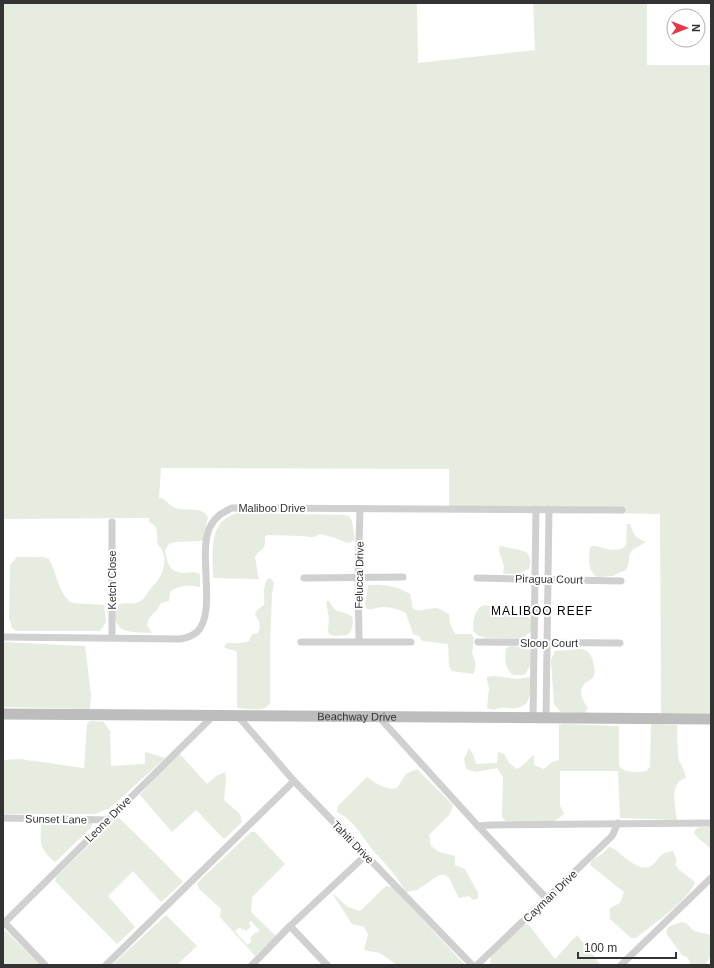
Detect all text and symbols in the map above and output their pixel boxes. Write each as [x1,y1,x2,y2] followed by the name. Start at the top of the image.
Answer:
[666,8,706,48] north arrow
[690,24,702,32] text: N
[238,502,306,514] street label: Maliboo Drive
[352,541,366,609] street label: Felucca Drive
[106,550,118,610] street label: Ketch Close
[515,572,583,586] street label: Piragua Court
[491,604,593,618] district label: MALIBOO REEF
[520,637,578,649] street label: Sloop Court
[317,710,397,723] street label: Beachway Drive
[83,794,133,844] street label: Leone Drive
[25,812,87,826] street label: Sunset Lane
[330,818,376,866] street label: Tahiti Drive
[521,867,579,925] street label: Cayman Drive
[578,934,676,960] scale bar
[584,941,617,955] text: 100 m

